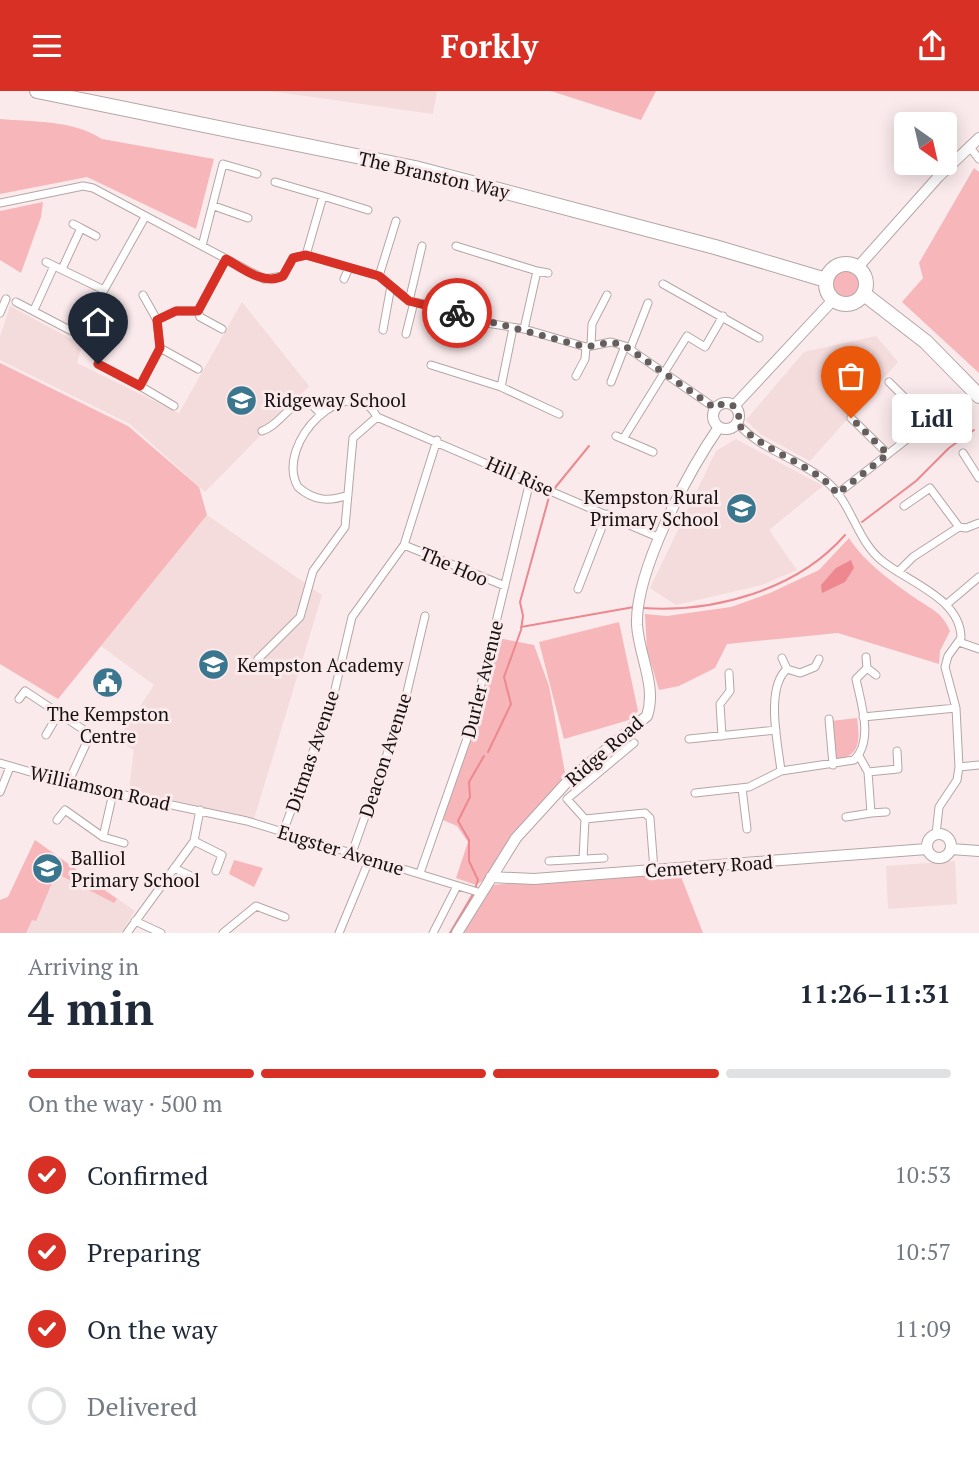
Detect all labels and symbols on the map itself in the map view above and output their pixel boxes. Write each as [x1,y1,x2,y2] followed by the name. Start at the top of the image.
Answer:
[894,112,957,175] north arrow
[356,145,513,204] street label: The Branston Way
[422,278,492,348] courier
[68,292,128,364] pin
[821,346,881,418] pin
[224,383,258,417] school or university icon: Ridgeway School
[264,387,406,412] place label: Ridgeway School
[893,393,973,443] callout: Lidl
[483,450,558,501] street label: Hill Rise
[584,484,719,531] place label: Kempston Rural Primary School
[725,491,759,525] school or university icon: Kempston Rural Primary School
[416,540,492,591] street label: The Hoo
[455,617,508,740] street label: Durler Avenue
[197,648,231,682] school or university icon: Kempston Academy
[237,652,404,677] place label: Kempston Academy
[91,666,125,700] public building icon: The Kempston Centre
[279,687,344,815] street label: Ditmas Avenue
[353,689,416,820] street label: Deacon Avenue
[47,701,169,748] place label: The Kempston Centre
[560,710,648,791] street label: Ridge Road
[27,759,173,816] street label: Williamson Road
[275,818,407,881] street label: Eugster Avenue
[71,845,200,892] place label: Balliol Primary School
[644,849,774,882] street label: Cemetery Road
[31,852,65,886] school or university icon: Balliol Primary School

